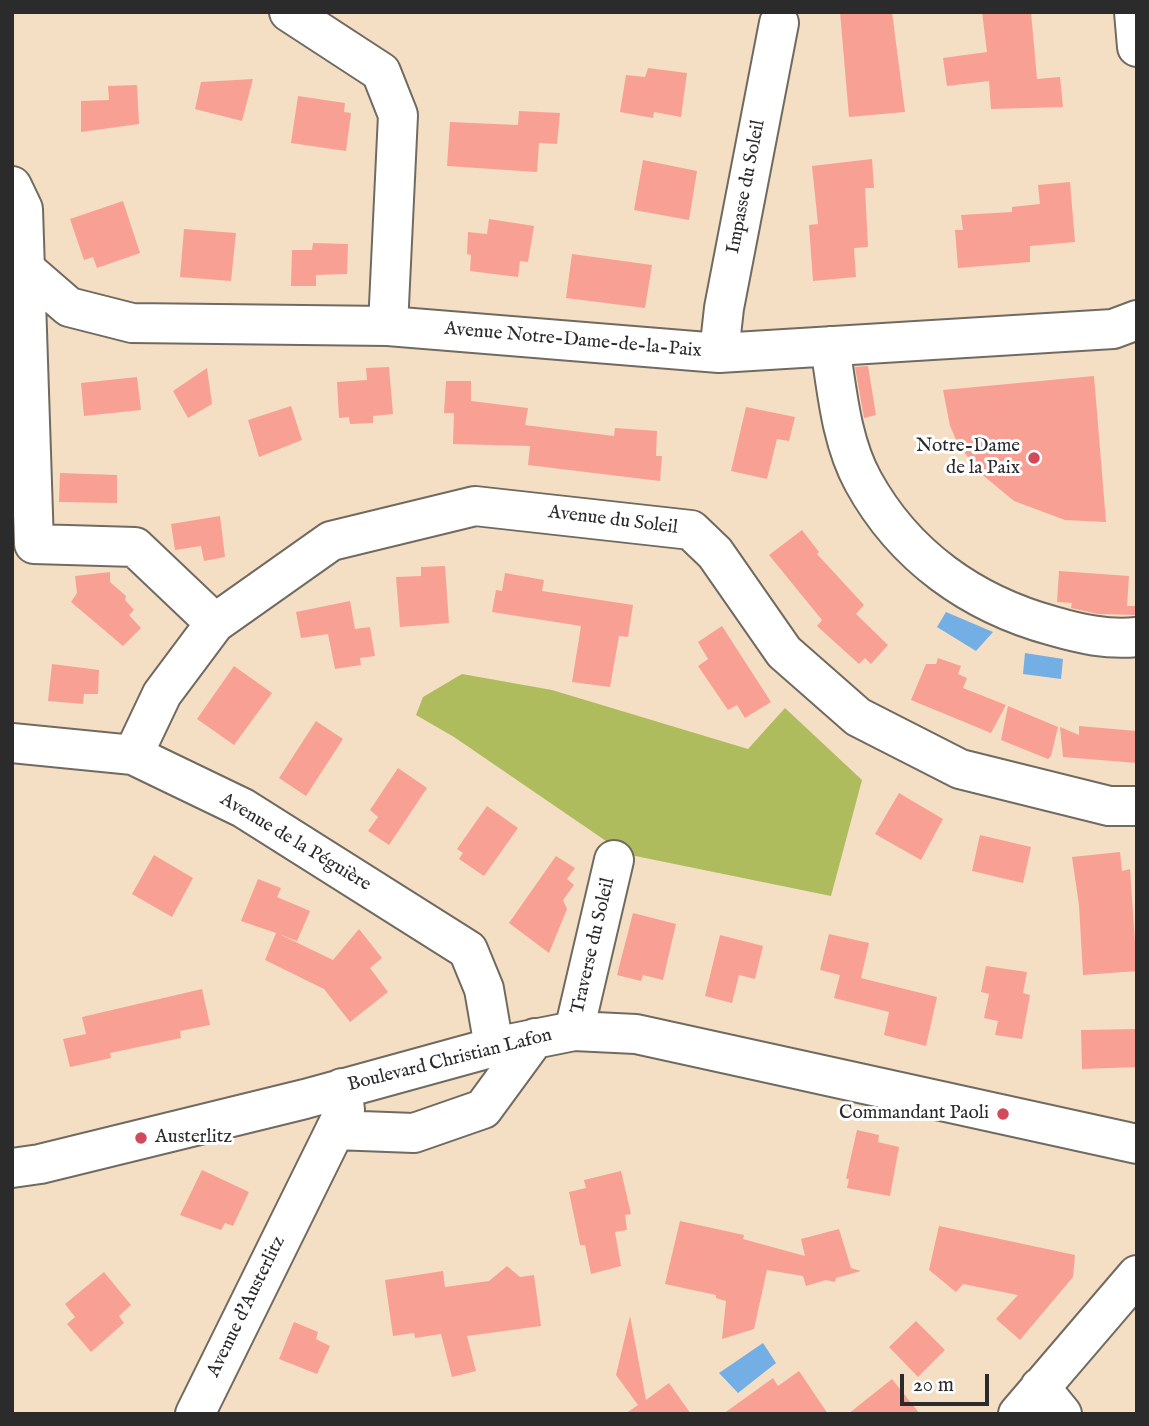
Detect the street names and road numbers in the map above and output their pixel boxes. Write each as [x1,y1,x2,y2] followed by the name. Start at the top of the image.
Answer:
[723,118,771,256] street label: Impasse du Soleil
[443,318,703,364] street label: Avenue Notre-Dame-de-la-Paix
[547,502,679,540] street label: Avenue du Soleil
[215,789,375,897] street label: Avenue de la Péguière
[567,876,621,1016] street label: Traverse du Soleil
[346,1025,554,1097] street label: Boulevard Christian Lafon
[203,1233,291,1381] street label: Avenue d'Austerlitz

